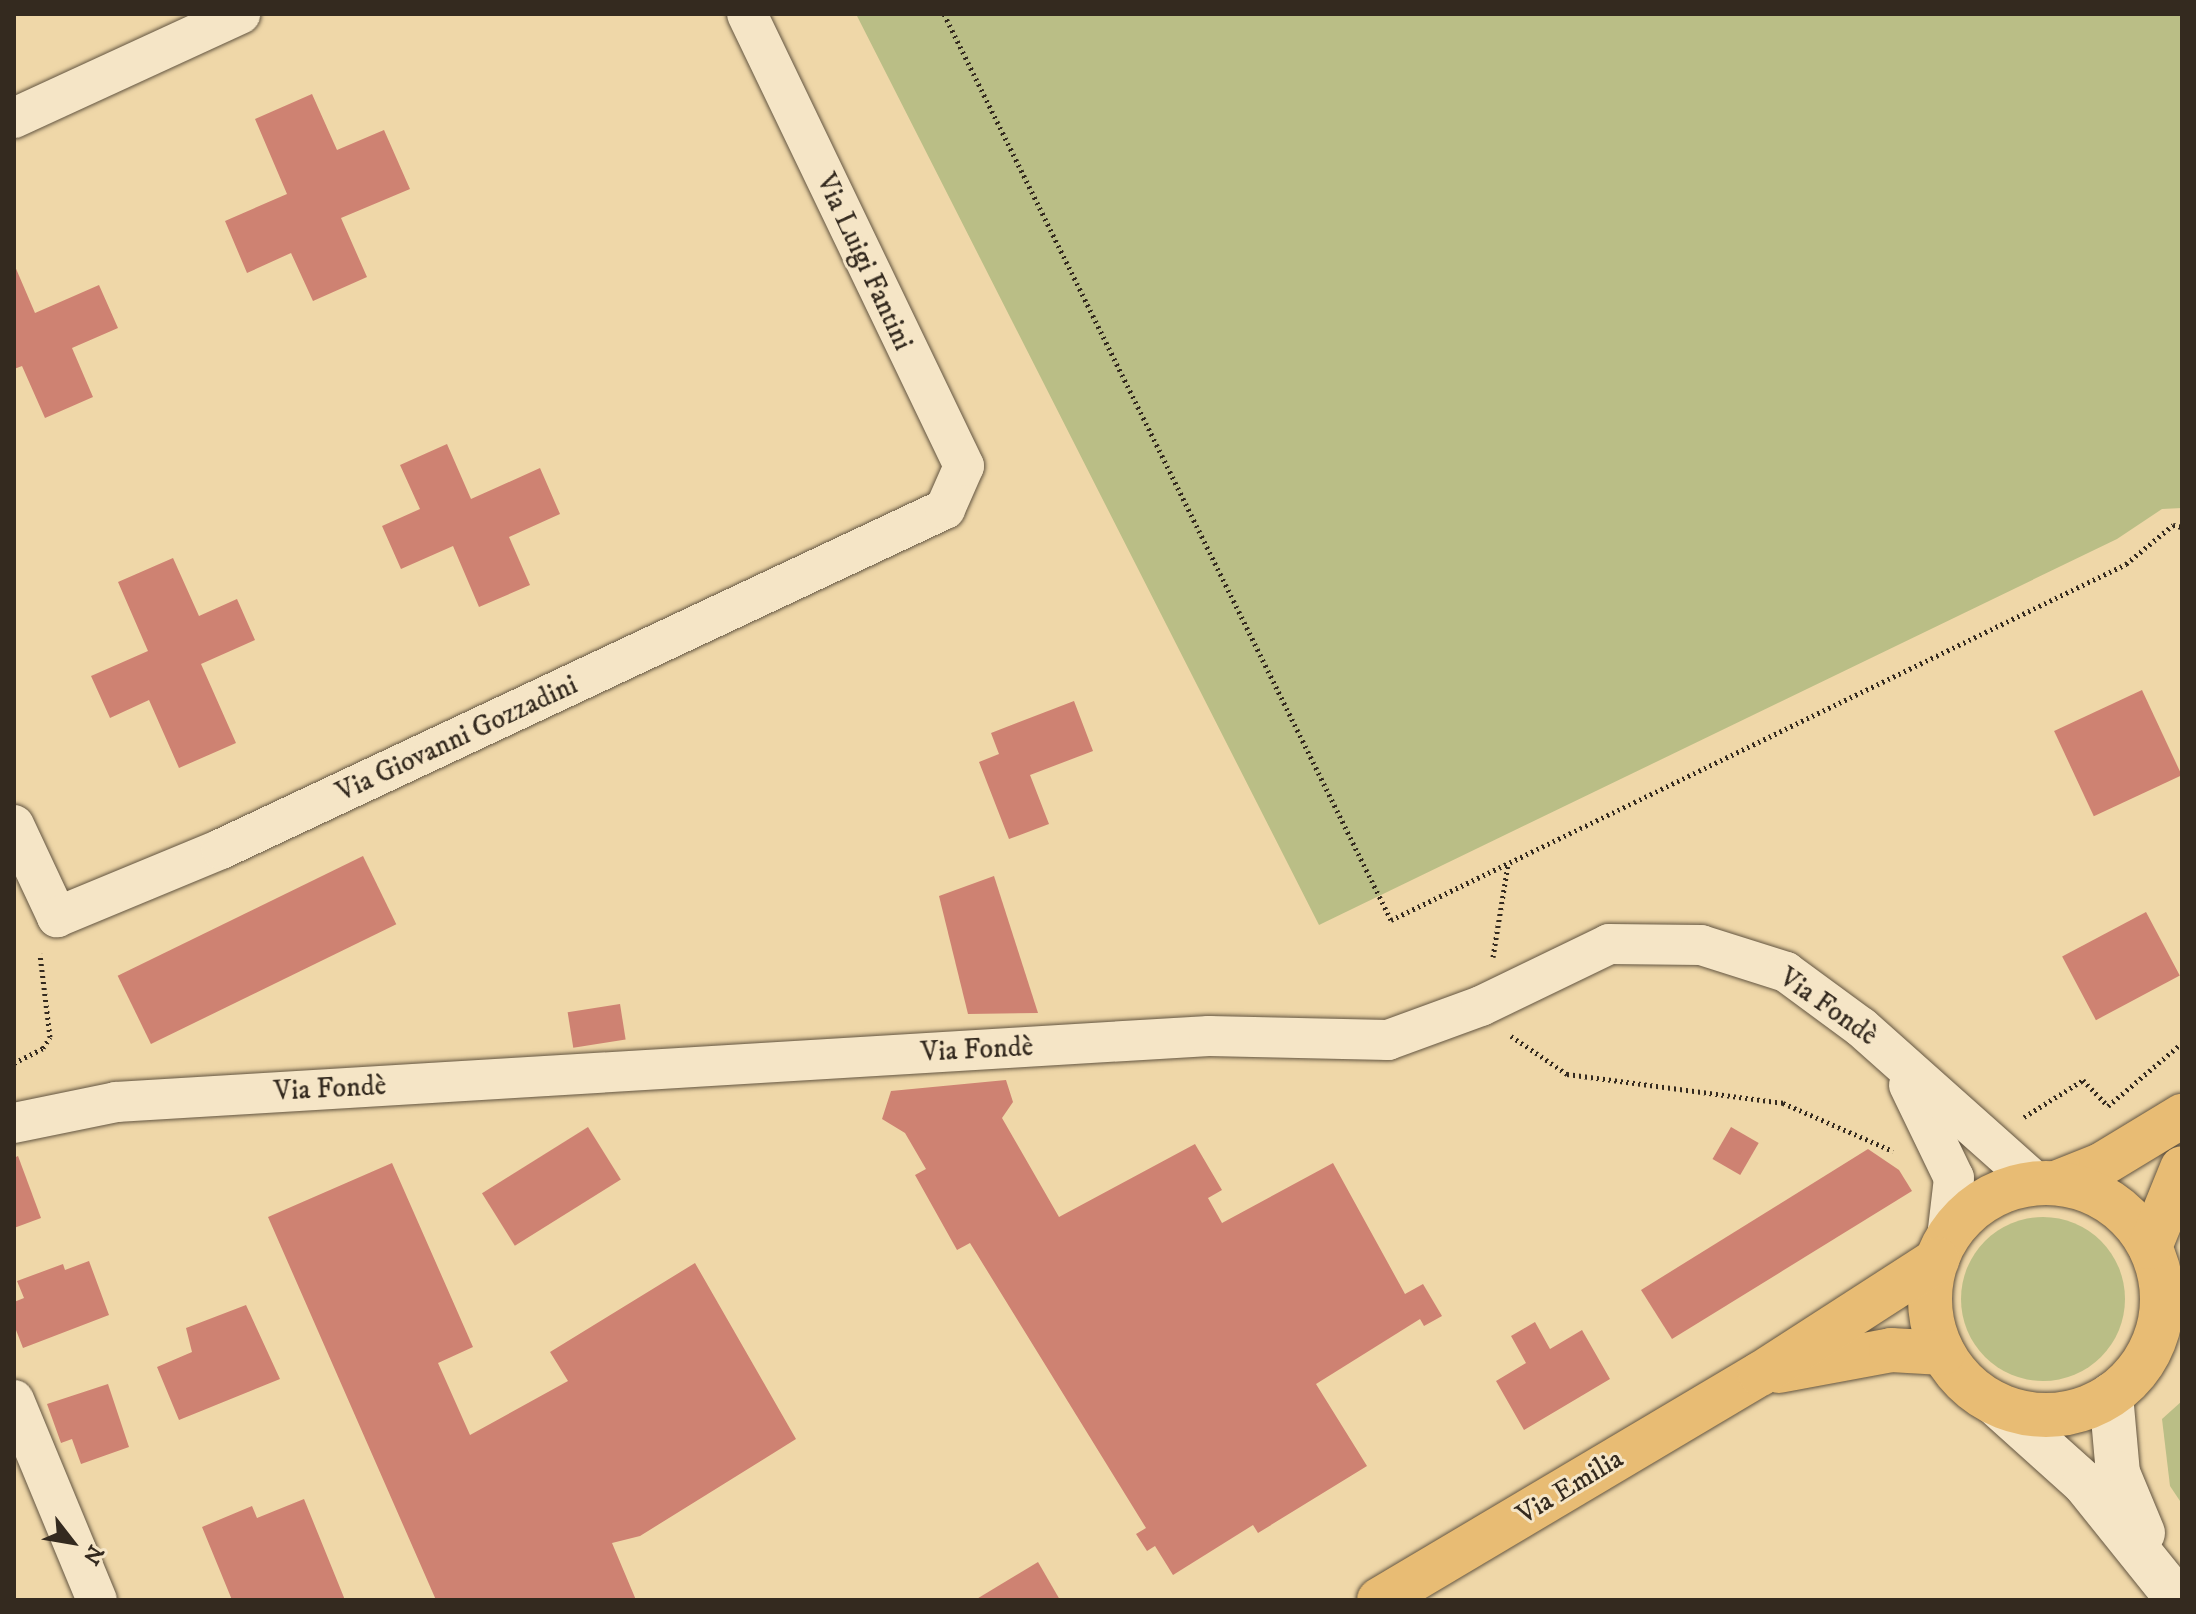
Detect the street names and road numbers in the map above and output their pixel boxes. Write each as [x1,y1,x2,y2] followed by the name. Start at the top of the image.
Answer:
[808,168,920,356] street label: Via Luigi Fantini
[331,668,583,810] street label: Via Giovanni Gozzadini
[1772,961,1884,1053] street label: Via Fondè
[920,1030,1034,1070] street label: Via Fondè
[273,1069,387,1109] street label: Via Fondè
[1511,1442,1629,1532] street label: Via Emilia

